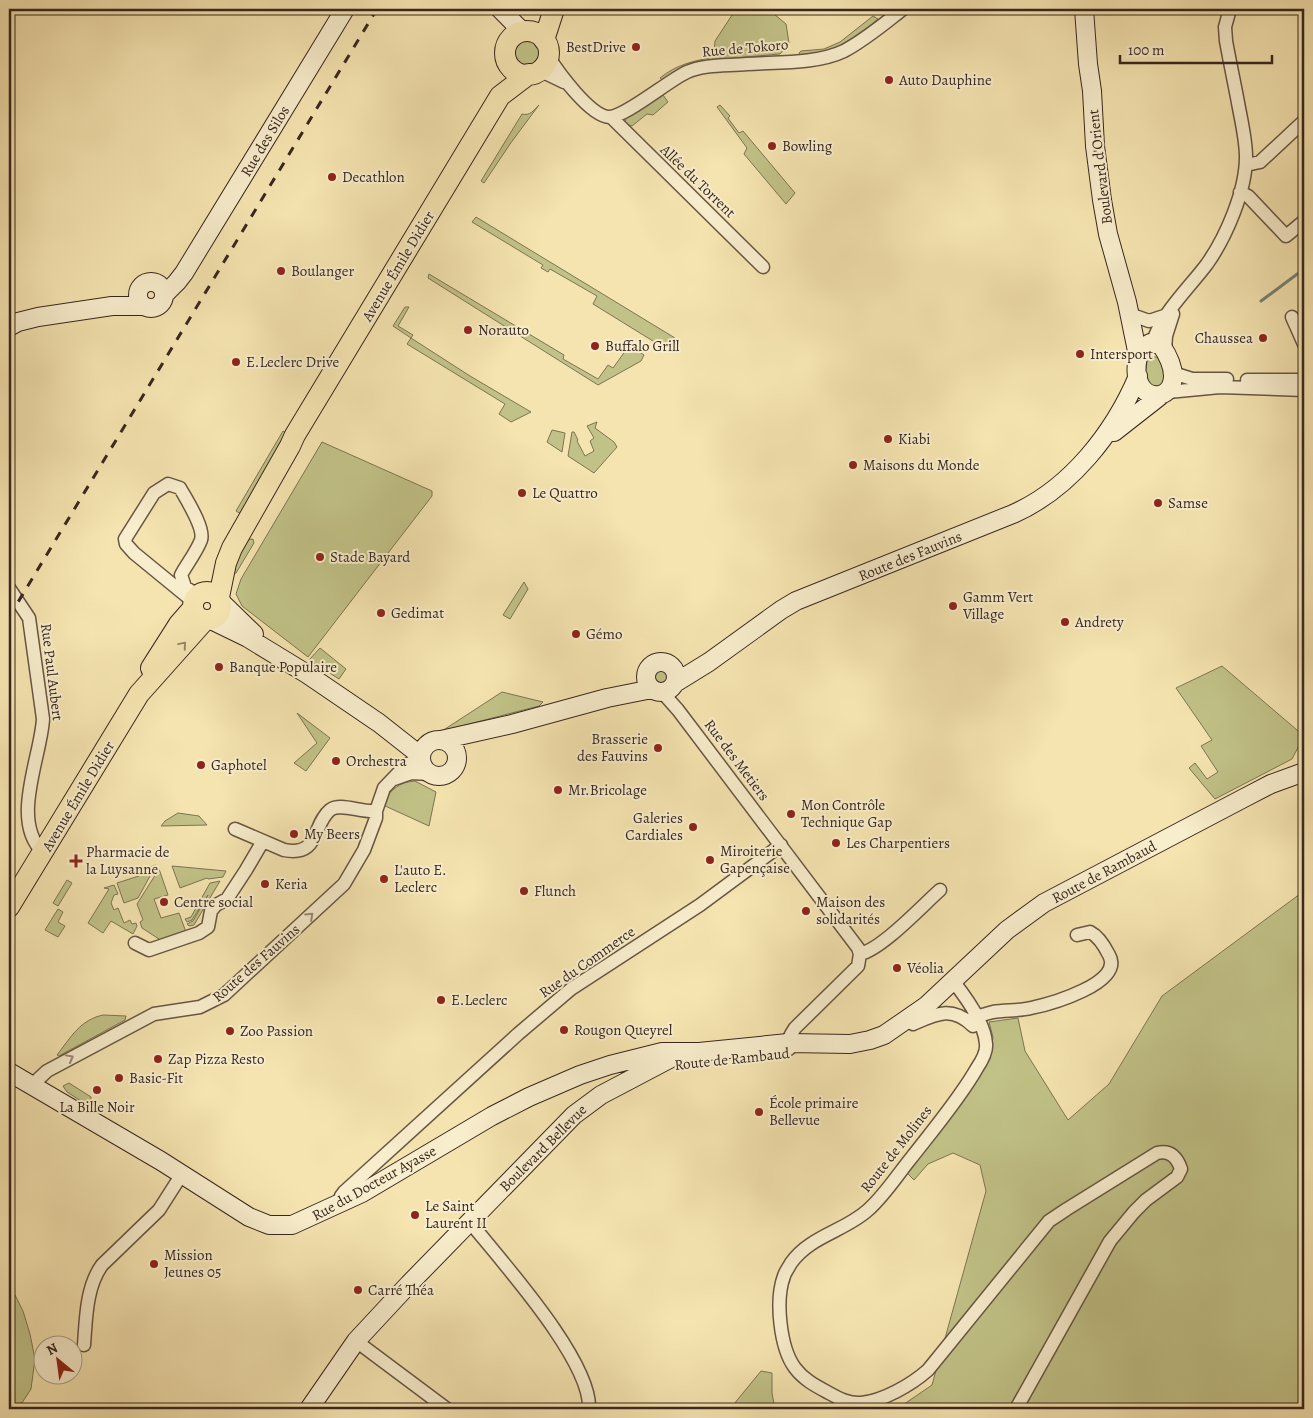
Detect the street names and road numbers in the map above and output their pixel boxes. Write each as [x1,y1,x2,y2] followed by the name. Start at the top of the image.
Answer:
[701,34,789,62] street label: Rue de Tokoro
[236,102,294,180] street label: Rue des Silos
[1083,108,1117,226] street label: Boulevard d'Orient
[655,139,740,222] street label: Allée du Torrent
[357,207,439,326] street label: Avenue Émile Didier
[855,526,965,586] street label: Route des Fauvins
[36,622,68,722] street label: Rue Paul Aubert
[700,715,774,805] street label: Rue des Metiers
[37,737,119,856] street label: Avenue Émile Didier
[1048,836,1161,908] street label: Route de Rambaud
[208,919,304,1007] street label: Route des Fauvins
[535,921,639,1002] street label: Rue du Commerce
[673,1043,792,1075] street label: Route de Rambaud
[495,1100,591,1196] street label: Boulevard Bellevue
[856,1101,936,1197] street label: Route de Molines
[308,1140,440,1225] street label: Rue du Docteur Ayasse

